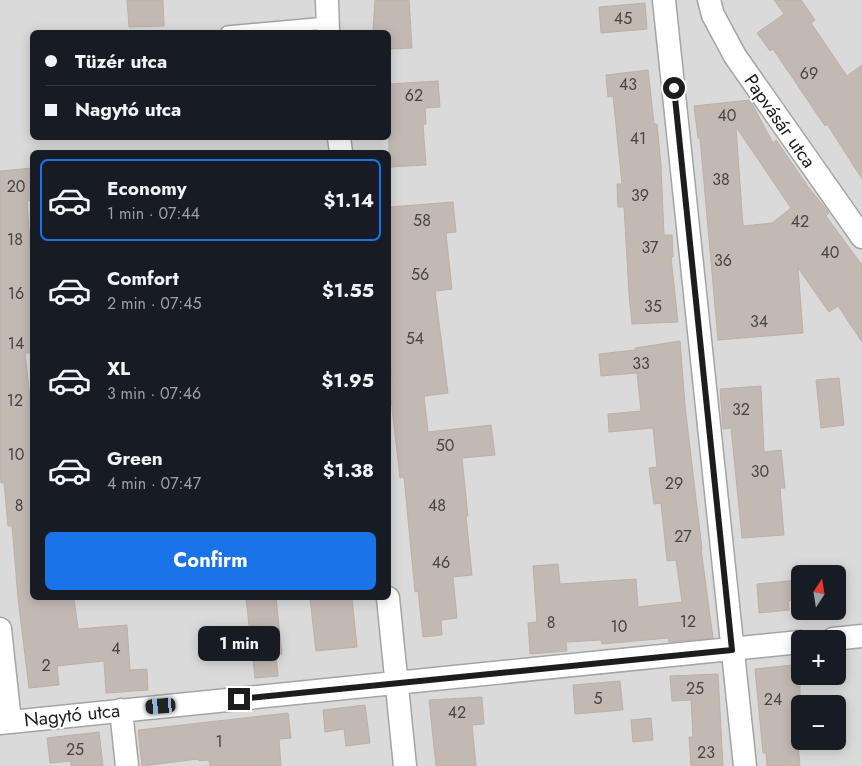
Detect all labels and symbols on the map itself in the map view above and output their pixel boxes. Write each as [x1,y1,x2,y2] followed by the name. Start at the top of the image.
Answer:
[614,7,632,30] house number: 45
[800,62,818,85] house number: 69
[738,69,822,173] street label: Papvásár utca
[619,73,637,96] house number: 43
[663,77,685,99] route start
[405,84,423,107] house number: 62
[718,104,736,127] house number: 40
[630,127,646,150] house number: 41
[712,168,730,191] house number: 38
[7,175,25,198] house number: 20
[631,184,649,207] house number: 39
[413,209,431,232] house number: 58
[791,210,809,233] house number: 42
[7,228,23,251] house number: 18
[642,236,659,259] house number: 37
[821,241,839,264] house number: 40
[714,249,732,272] house number: 36
[411,263,429,286] house number: 56
[8,282,24,305] house number: 16
[644,295,662,318] house number: 35
[750,310,768,333] house number: 34
[406,327,424,350] house number: 54
[8,332,24,355] house number: 14
[632,352,650,375] house number: 33
[7,389,23,412] house number: 12
[732,398,750,421] house number: 32
[436,434,454,457] house number: 50
[8,443,24,466] house number: 10
[751,460,769,483] house number: 30
[665,472,683,495] house number: 29
[15,494,23,517] house number: 8
[428,494,446,517] house number: 48
[674,525,692,548] house number: 27
[432,551,450,574] house number: 46
[791,565,846,620] north arrow
[680,610,696,633] house number: 12
[547,611,555,634] house number: 8
[611,615,627,638] house number: 10
[198,626,280,662] callout: 1 min
[111,637,121,660] house number: 4
[41,654,51,677] house number: 2
[686,677,704,700] house number: 25
[593,687,603,710] house number: 5
[228,688,250,710] route end
[764,688,782,711] house number: 24
[23,697,121,733] street label: Nagytó utca
[145,697,176,715] car
[448,701,466,724] house number: 42
[215,730,223,753] house number: 1
[66,738,84,761] house number: 25
[697,741,715,764] house number: 23

